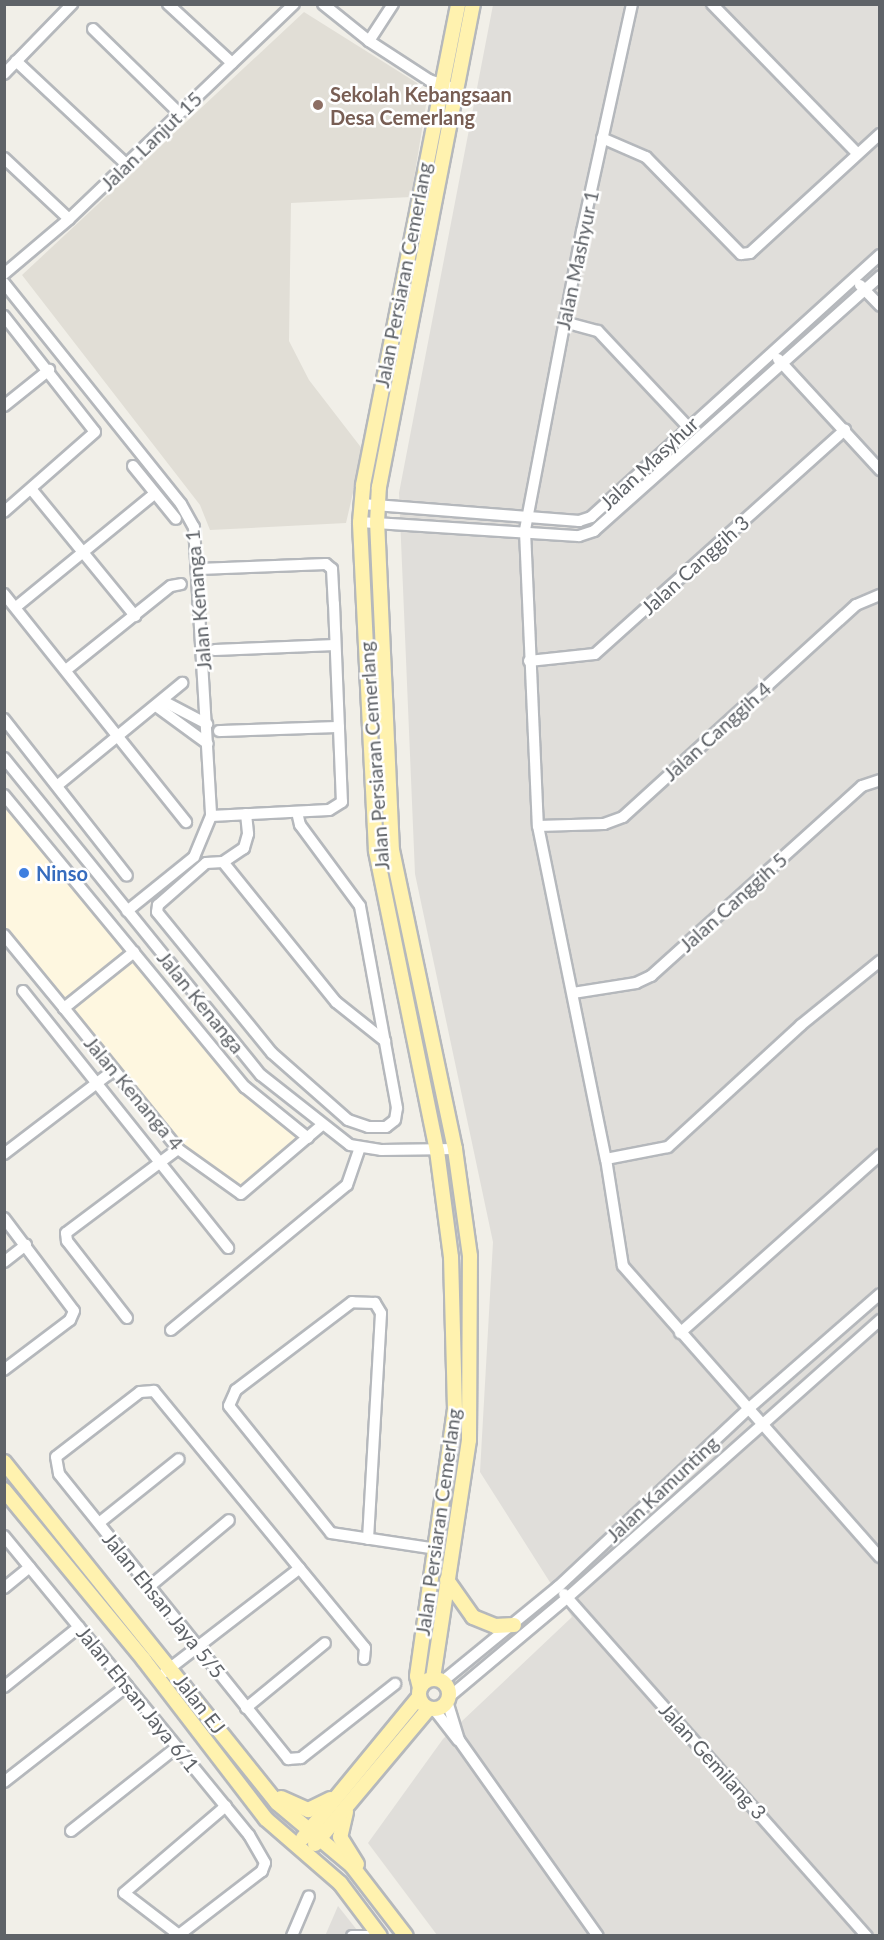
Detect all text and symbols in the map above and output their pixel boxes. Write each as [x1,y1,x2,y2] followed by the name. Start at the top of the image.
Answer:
[330,82,512,129] place label: Sekolah Kebangsaan Desa Cemerlang
[95,87,207,195] street label: Jalan Lanjut 15
[311,98,325,112] marker: Sekolah Kebangsaan Desa Cemerlang
[369,160,437,390] street label: Jalan Persiaran Cemerlang
[550,188,604,332] street label: Jalan Mashyur 1
[595,411,703,515] street label: Jalan Masyhur
[636,510,754,620] street label: Jalan Canggih 3
[180,529,216,671] street label: Jalan Kenanga 1
[354,641,394,871] street label: Jalan Persiaran Cemerlang
[658,676,776,786] street label: Jalan Canggih 4
[674,847,792,957] street label: Jalan Canggih 5
[36,861,88,885] place label: Ninso
[17,866,31,880] marker: Ninso
[152,946,250,1058] street label: Jalan Kenanga
[79,1031,189,1155] street label: Jalan Kenanga 4
[410,1407,466,1637] street label: Jalan Persiaran Cemerlang
[601,1431,723,1547] street label: Jalan Kamunting
[98,1527,230,1683] street label: Jalan Ehsan Jaya 5/5
[72,1621,204,1777] street label: Jalan Ehsan Jaya 6/1
[169,1669,231,1739] street label: Jalan EJ
[655,1698,771,1824] street label: Jalan Gemilang 3

